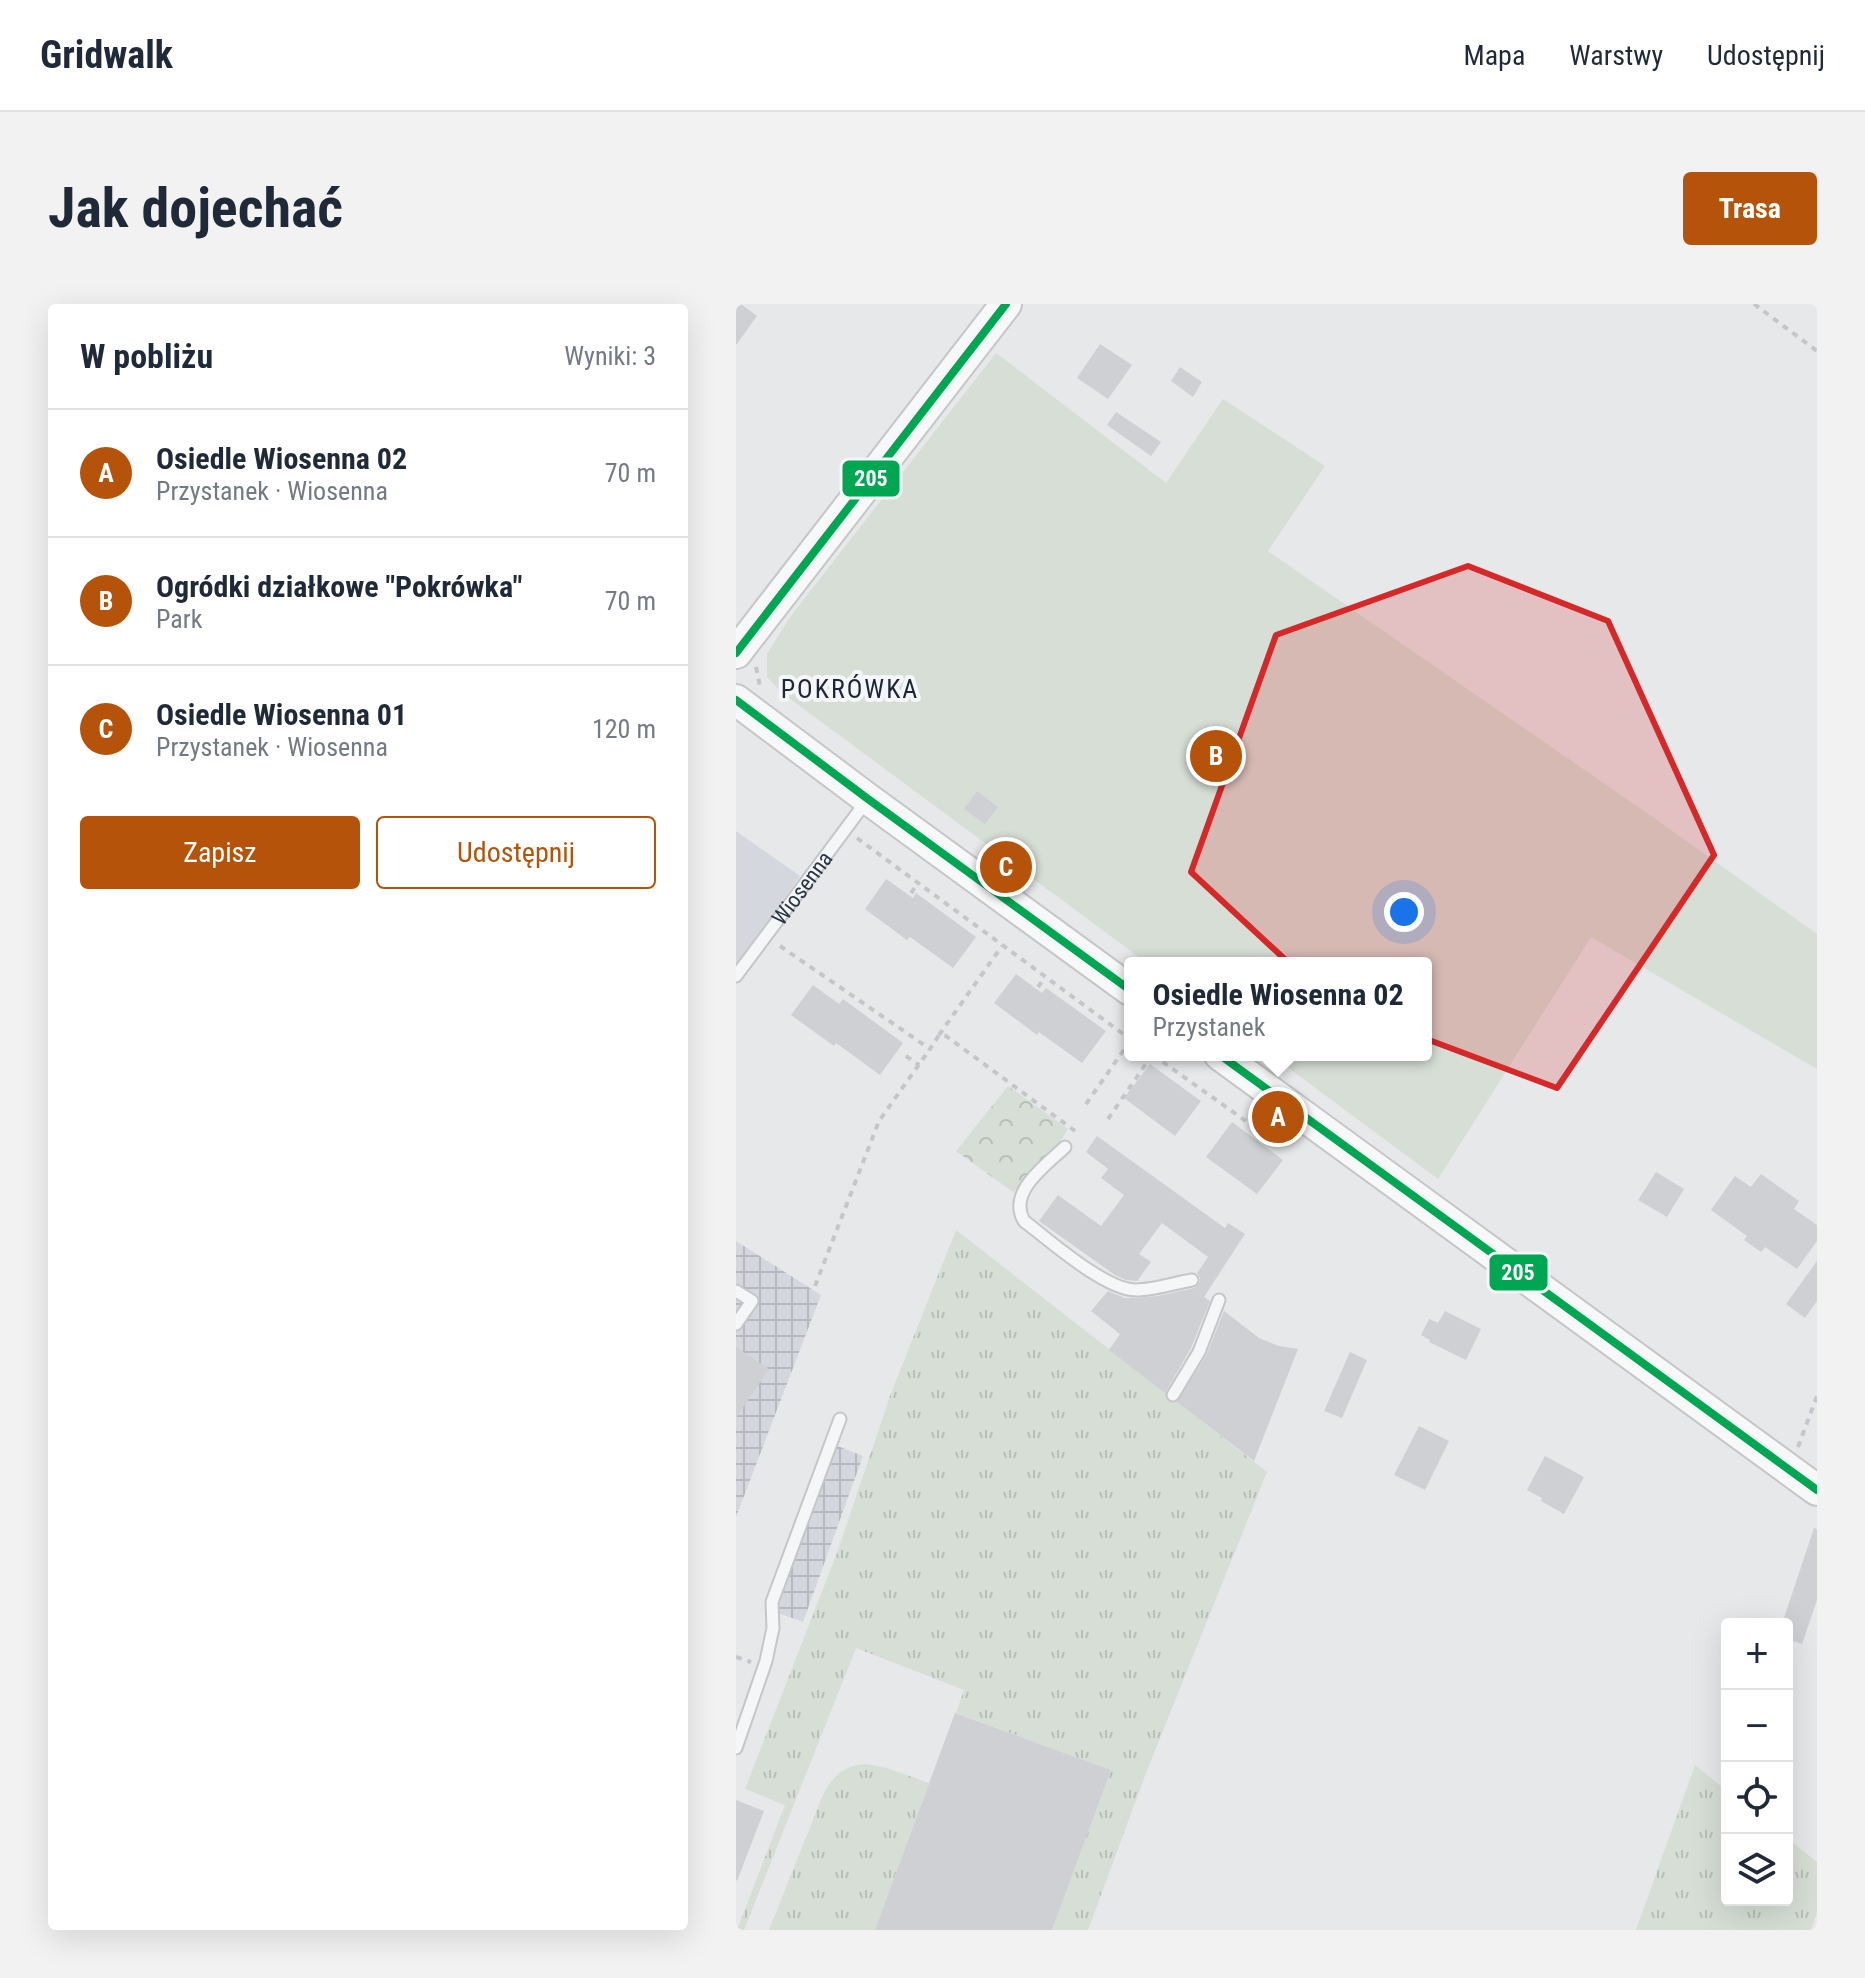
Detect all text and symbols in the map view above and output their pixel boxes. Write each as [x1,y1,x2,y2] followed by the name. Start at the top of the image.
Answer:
[40,33,173,77] text: Gridwalk
[1464,39,1525,72] text: Mapa
[1569,39,1663,72] text: Warstwy
[1707,39,1825,72] text: Udostępnij
[1683,172,1817,245] button: Trasa
[48,175,343,241] text: Jak dojechać
[80,336,213,376] text: W pobliżu
[564,341,656,371] text: Wyniki: 3
[156,441,407,476] text: Osiedle Wiosenna 02
[98,458,114,488] text: A
[605,458,656,488] text: 70 m
[841,459,901,498] line badge: 205
[854,466,888,491] text: 205
[156,476,388,506] text: Przystanek · Wiosenna
[156,569,522,604] text: Ogródki działkowe "Pokrówka"
[99,586,113,616] text: B
[605,586,656,616] text: 70 m
[156,604,202,634] text: Park
[781,674,919,704] district label: POKRÓWKA
[156,697,407,732] text: Osiedle Wiosenna 01
[99,714,113,744] text: C
[592,714,656,744] text: 120 m
[1190,726,1242,786] pin: B
[156,732,388,762] text: Przystanek · Wiosenna
[80,816,360,889] button: Zapisz
[376,816,656,889] button: Udostępnij
[980,837,1032,897] pin: C
[767,847,838,930] street label: Wiosenna
[1384,892,1424,932] your location
[1124,957,1432,1061] popup
[1152,977,1404,1012] text: Osiedle Wiosenna 02
[1152,1012,1265,1042] text: Przystanek
[1252,1087,1304,1147] pin: A
[1488,1253,1549,1292] line badge: 205
[1501,1260,1535,1285] text: 205
[1721,1618,1793,1906] map controls
[1721,1618,1793,1690] button: +
[1721,1690,1793,1762] button: −
[1721,1762,1793,1834] button: locate
[1721,1834,1793,1906] button: layers

